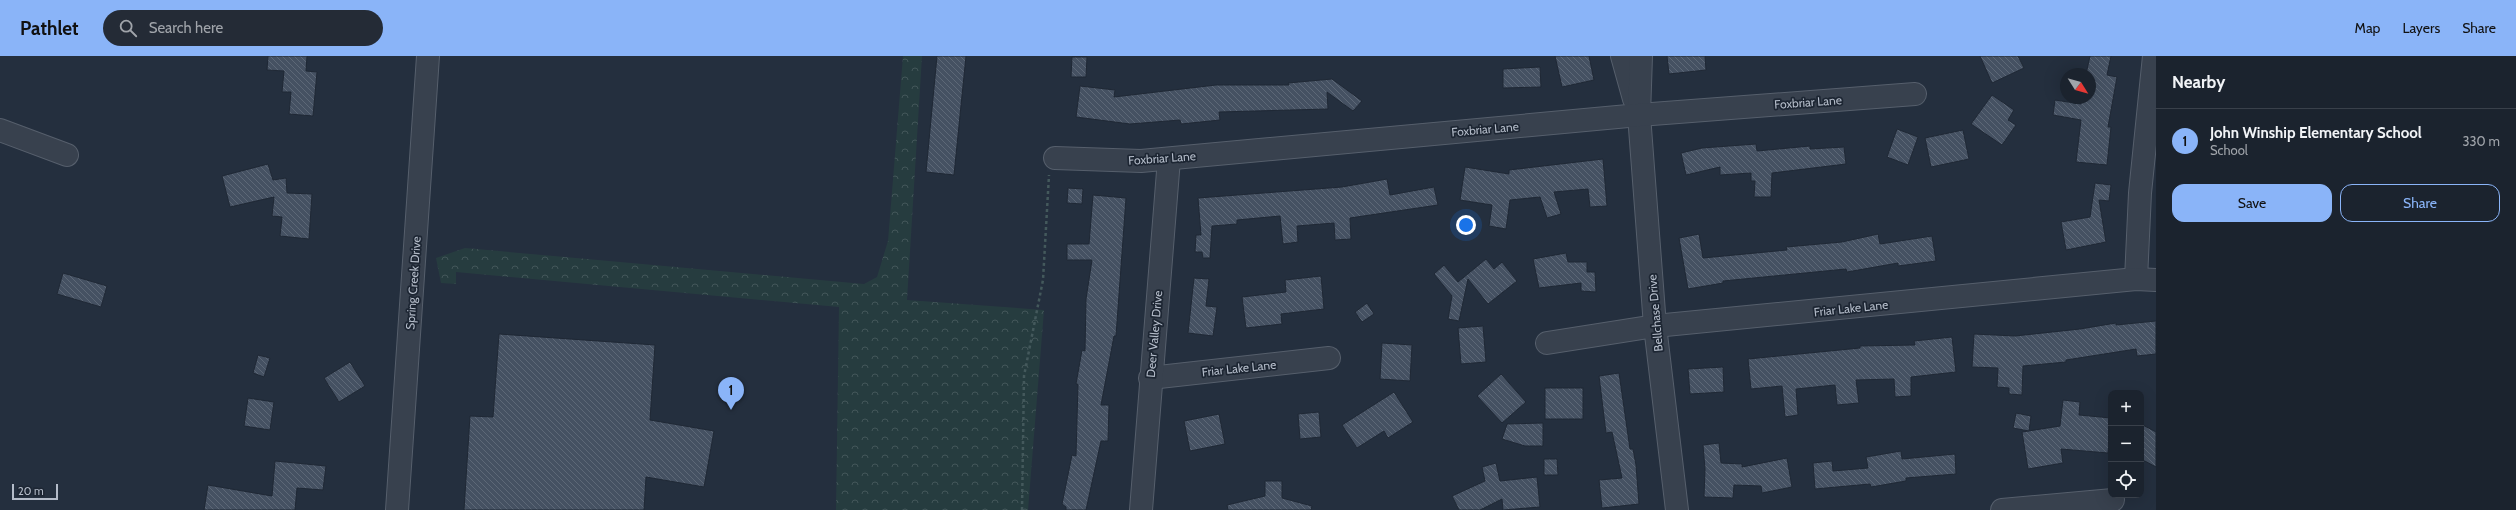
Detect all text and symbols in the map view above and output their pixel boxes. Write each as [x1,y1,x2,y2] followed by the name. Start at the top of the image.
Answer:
[103,10,383,46] search box
[20,17,79,40] text: Pathlet
[117,17,139,39] icon: search
[149,19,223,37] text: Search here
[2355,19,2380,37] text: Map
[2402,19,2440,37] text: Layers
[2462,19,2496,37] text: Share
[2060,68,2096,104] north arrow
[2172,72,2225,92] text: Nearby
[1774,92,1842,112] street label: Foxbriar Lane
[1451,119,1519,139] street label: Foxbriar Lane
[2210,124,2422,142] text: John Winship Elementary School
[2183,133,2187,149] text: 1
[2463,133,2500,149] text: 330 m
[2210,142,2248,158] text: School
[1128,148,1196,168] street label: Foxbriar Lane
[2172,184,2332,222] button: Save
[2340,184,2500,222] button: Share
[1456,215,1476,235] your location
[402,236,424,330] street label: Spring Creek Drive
[1644,274,1666,352] street label: Bellchase Drive
[1143,290,1165,378] street label: Deer Valley Drive
[1813,297,1889,319] street label: Friar Lake Lane
[1201,357,1277,379] street label: Friar Lake Lane
[718,377,744,410] pin: 1
[2108,390,2144,498] map controls
[2108,390,2144,426] button: +
[2108,426,2144,462] button: −
[2108,462,2144,498] button: locate
[12,482,58,501] scale bar
[18,484,44,498] text: 20 m

